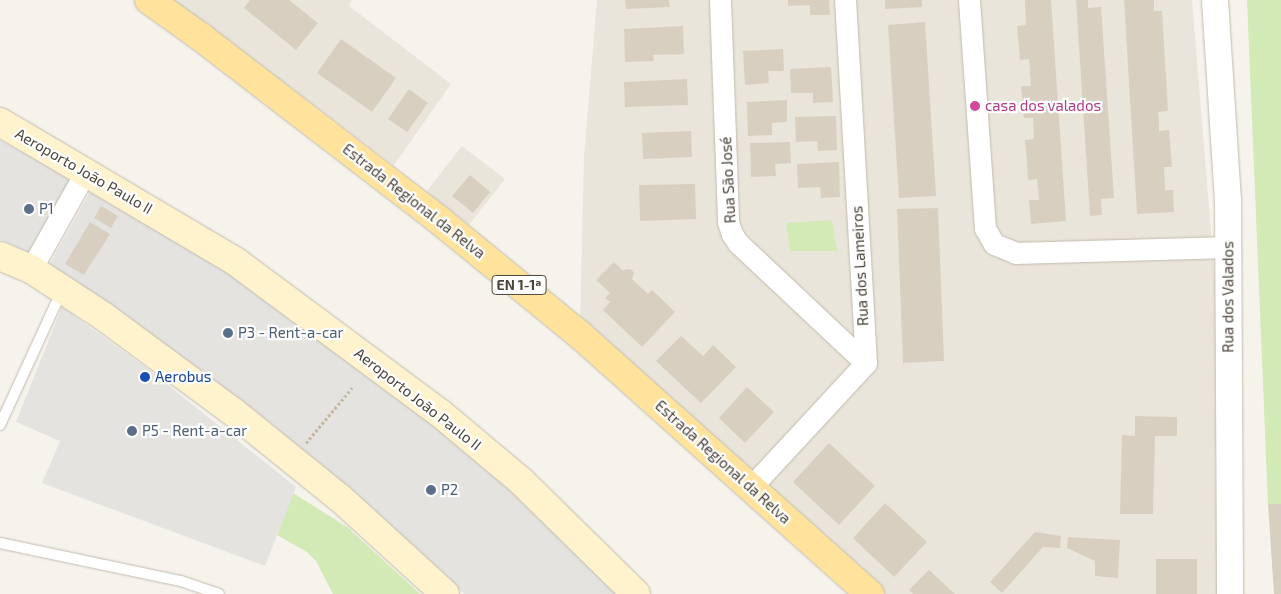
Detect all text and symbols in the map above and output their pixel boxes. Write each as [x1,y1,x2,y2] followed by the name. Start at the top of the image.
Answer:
[985,97,1101,115] place label: casa dos valados
[969,100,981,112] marker: casa dos valados
[12,124,156,218] street label: Aeroporto João Paulo II
[717,136,739,224] street label: Rua São José
[339,140,489,262] street label: Estrada Regional da Relva
[39,200,54,218] place label: P1
[23,203,35,215] marker: P1
[848,205,872,327] street label: Rua dos Lameiros
[1219,241,1237,353] street label: Rua dos Valados
[492,274,546,296] road number: EN 1-1ª
[238,324,344,342] place label: P3 - Rent-a-car
[222,327,234,339] marker: P3 - Rent-a-car
[351,344,485,454] street label: Aeroporto João Paulo II
[155,368,211,386] place label: Aerobus
[139,371,151,383] marker: Aerobus
[651,396,795,528] street label: Estrada Regional da Relva
[142,422,247,440] place label: P5 - Rent-a-car
[126,425,138,437] marker: P5 - Rent-a-car
[441,481,458,499] place label: P2
[425,484,437,496] marker: P2

